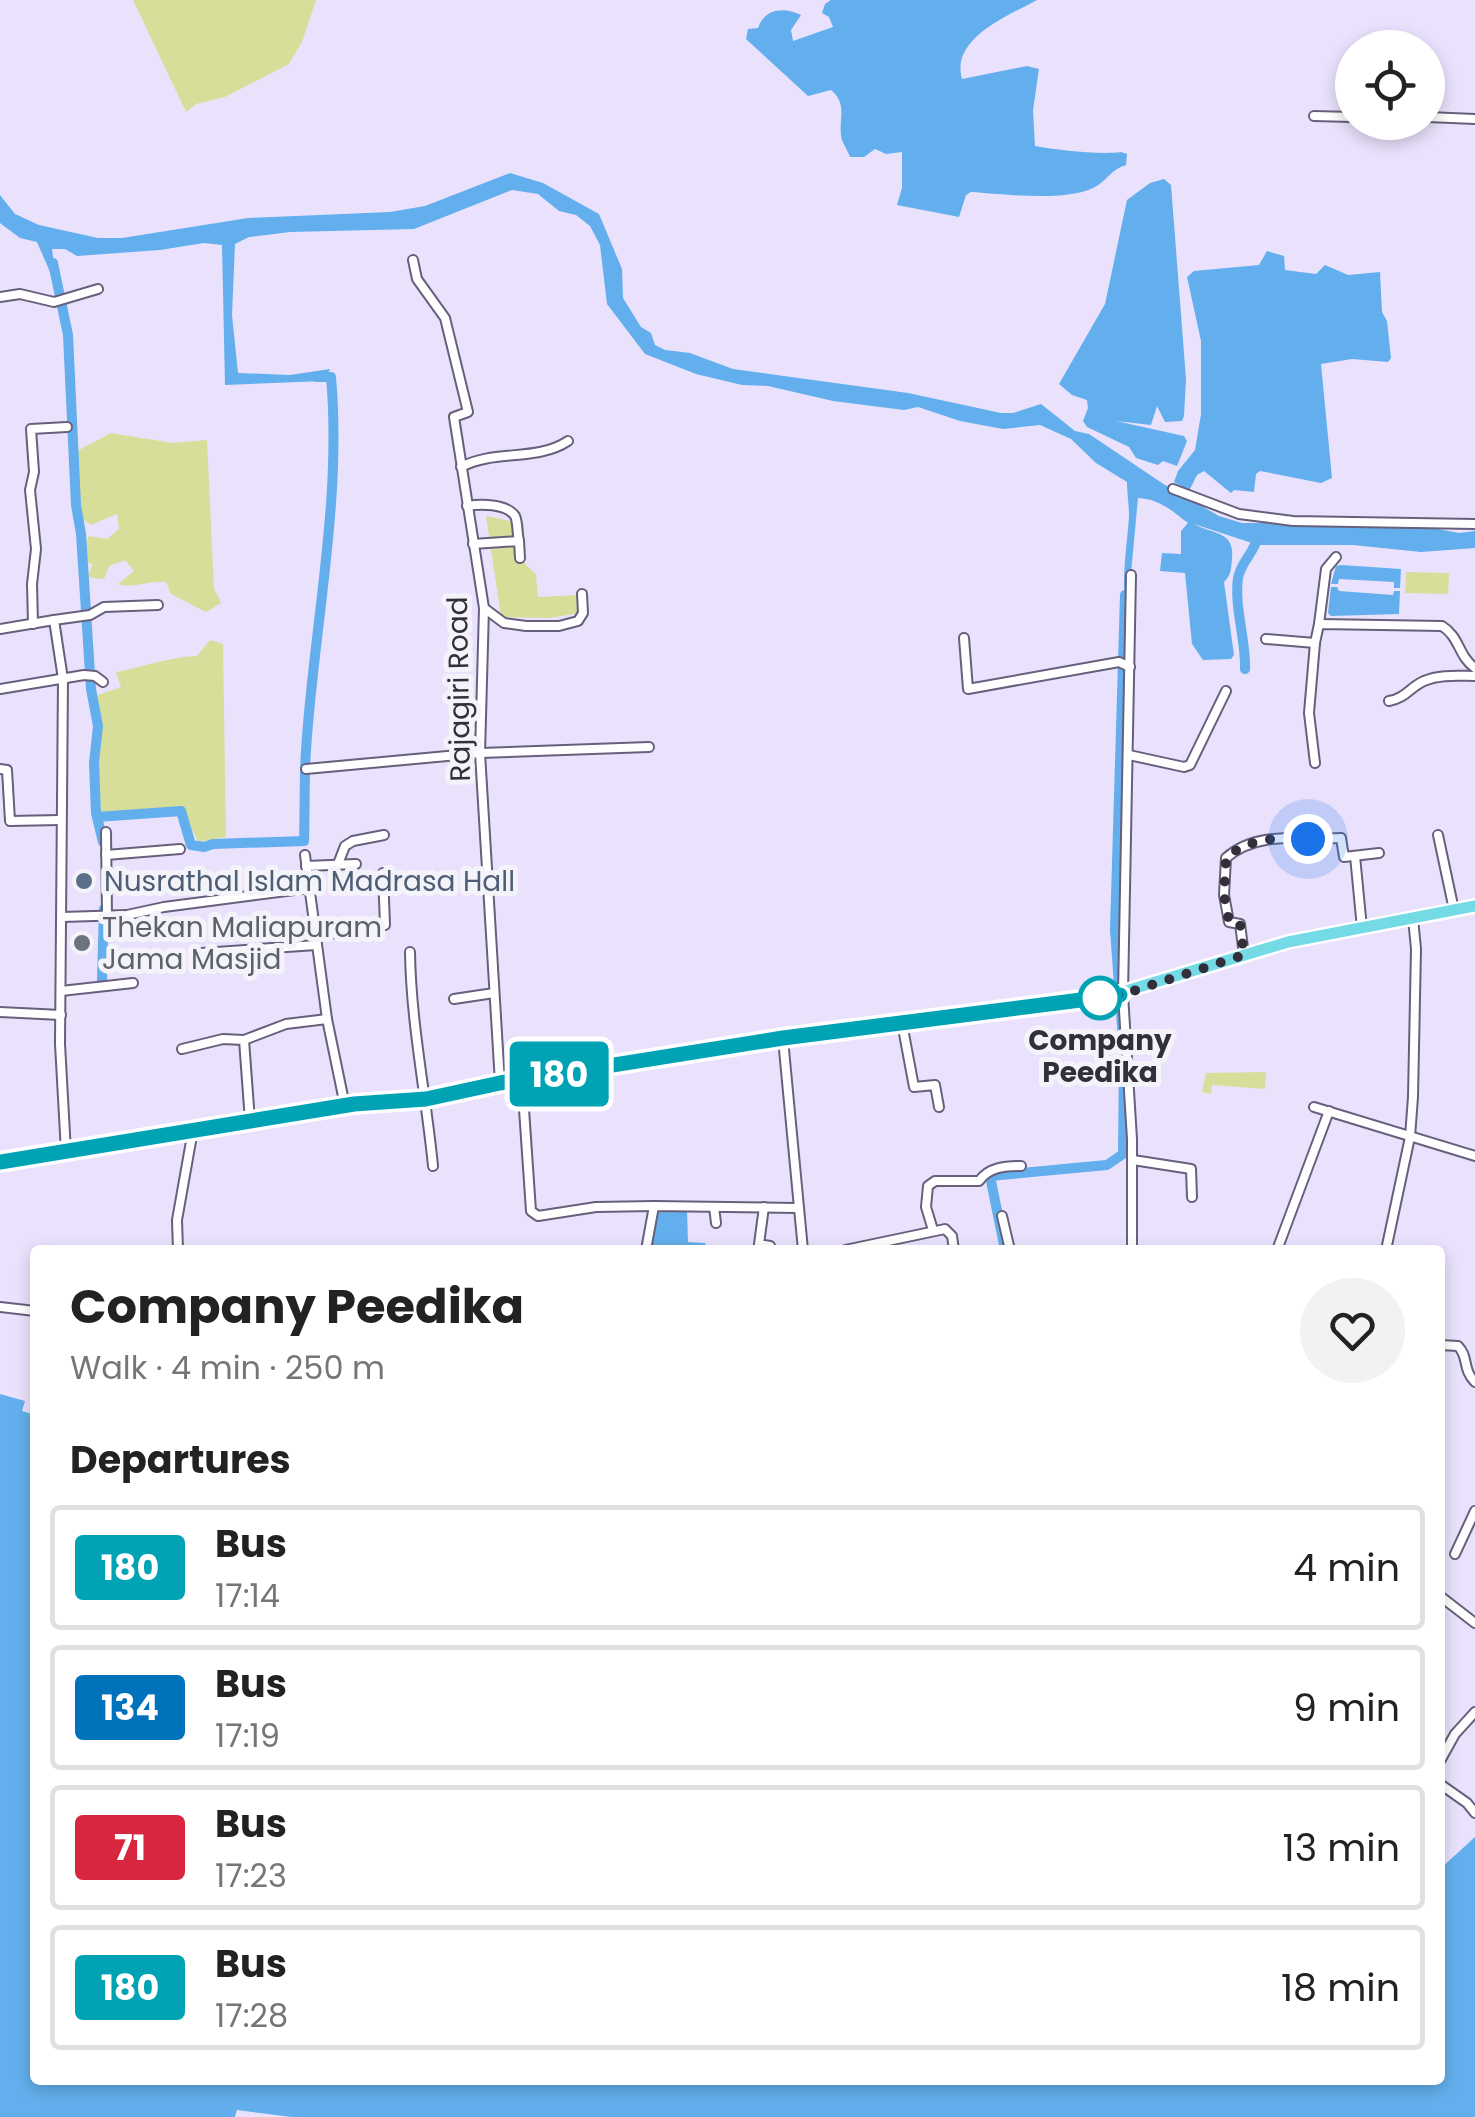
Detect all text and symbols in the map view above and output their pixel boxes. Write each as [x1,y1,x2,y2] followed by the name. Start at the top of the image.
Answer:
[1335,30,1445,140] map controls
[1335,30,1445,140] button: locate
[438,596,480,782] street label: Rajagiri Road
[1283,814,1333,864] your location
[104,862,515,901] place label: Nusrathal Islam Madrasa Hall
[73,870,95,892] marker: Nusrathal Islam Madrasa Hall
[102,908,382,979] place label: Thekan Maliapuram Jama Masjid
[71,932,93,954] marker: Thekan Maliapuram Jama Masjid
[1079,977,1121,1019] marker: Company Peedika
[1028,1021,1172,1092] place label: Company Peedika
[502,1042,616,1106] line badge: 180
[530,1050,588,1099] text: 180
[70,1273,524,1340] text: Company Peedika
[1300,1278,1405,1383] button: heart
[70,1345,385,1390] text: Walk · 4 min · 250 m
[70,1433,291,1486] text: Departures
[215,1517,287,1570] text: Bus
[1293,1541,1400,1594] text: 4 min
[101,1543,159,1592] text: 180
[215,1573,280,1618] text: 17:14
[215,1657,287,1710] text: Bus
[1293,1681,1400,1734] text: 9 min
[101,1683,159,1732] text: 134
[215,1713,280,1758] text: 17:19
[215,1797,287,1850] text: Bus
[1283,1821,1400,1874] text: 13 min
[114,1823,146,1872] text: 71
[215,1853,287,1898] text: 17:23
[215,1937,287,1990] text: Bus
[1281,1961,1400,2014] text: 18 min
[101,1963,159,2012] text: 180
[215,1993,288,2038] text: 17:28

